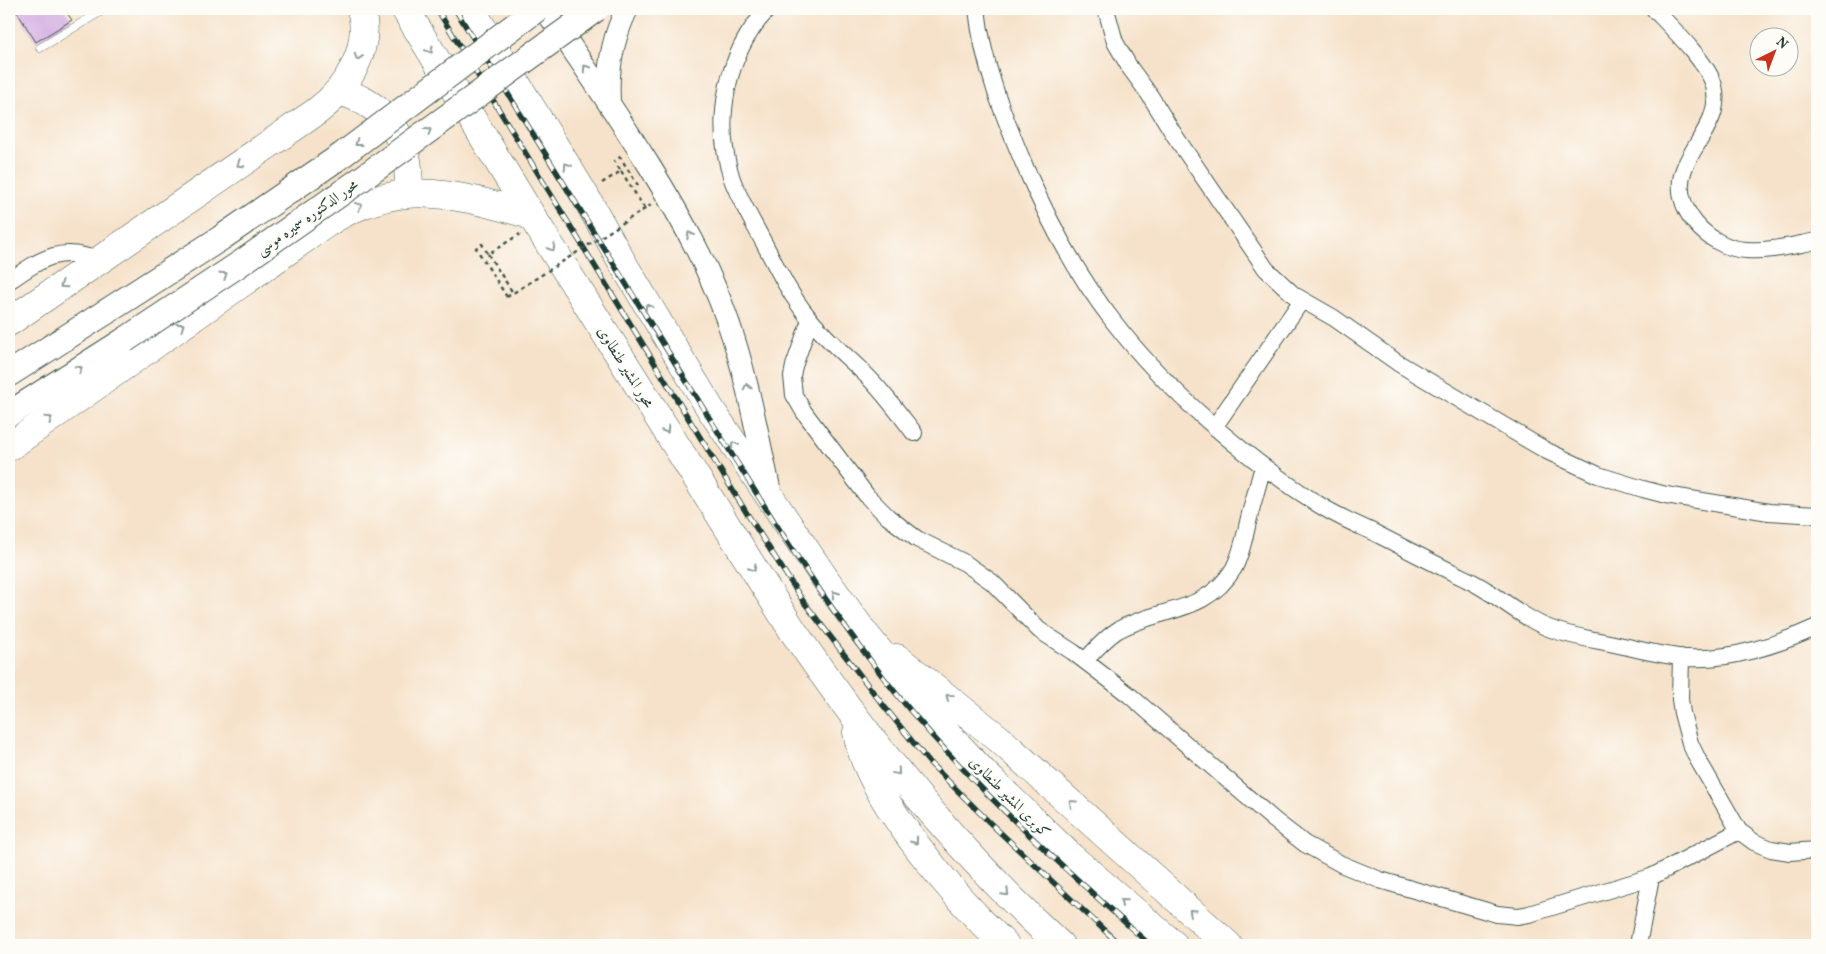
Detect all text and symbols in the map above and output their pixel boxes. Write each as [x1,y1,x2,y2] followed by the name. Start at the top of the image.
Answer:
[1748,28,1798,78] north arrow
[1772,33,1792,54] text: N
[424,45,433,54] one-way arrow
[354,52,364,60] one-way arrow
[583,64,592,74] one-way arrow
[422,128,432,137] one-way arrow
[354,137,364,146] one-way arrow
[237,158,246,167] one-way arrow
[564,163,573,172] one-way arrow
[252,175,363,261] street label: محور الدكتوره سميره موسى
[354,201,363,212] one-way arrow
[687,232,697,241] one-way arrow
[545,243,555,252] one-way arrow
[218,272,227,281] one-way arrow
[59,279,69,288] one-way arrow
[645,303,655,312] one-way arrow
[176,323,185,332] one-way arrow
[591,323,658,413] street label: محور المشير طنطاوى
[74,366,83,376] one-way arrow
[742,383,753,392] one-way arrow
[43,416,52,425] one-way arrow
[660,425,670,434] one-way arrow
[731,441,740,450] one-way arrow
[747,562,756,571] one-way arrow
[832,590,841,600] one-way arrow
[946,695,955,703] one-way arrow
[963,753,1054,844] street label: كوبرى المشير طنطاوى
[891,767,900,776] one-way arrow
[1068,800,1077,809] one-way arrow
[909,835,917,844] one-way arrow
[1000,887,1009,896] one-way arrow
[1120,899,1129,908] one-way arrow
[1189,909,1198,918] one-way arrow

